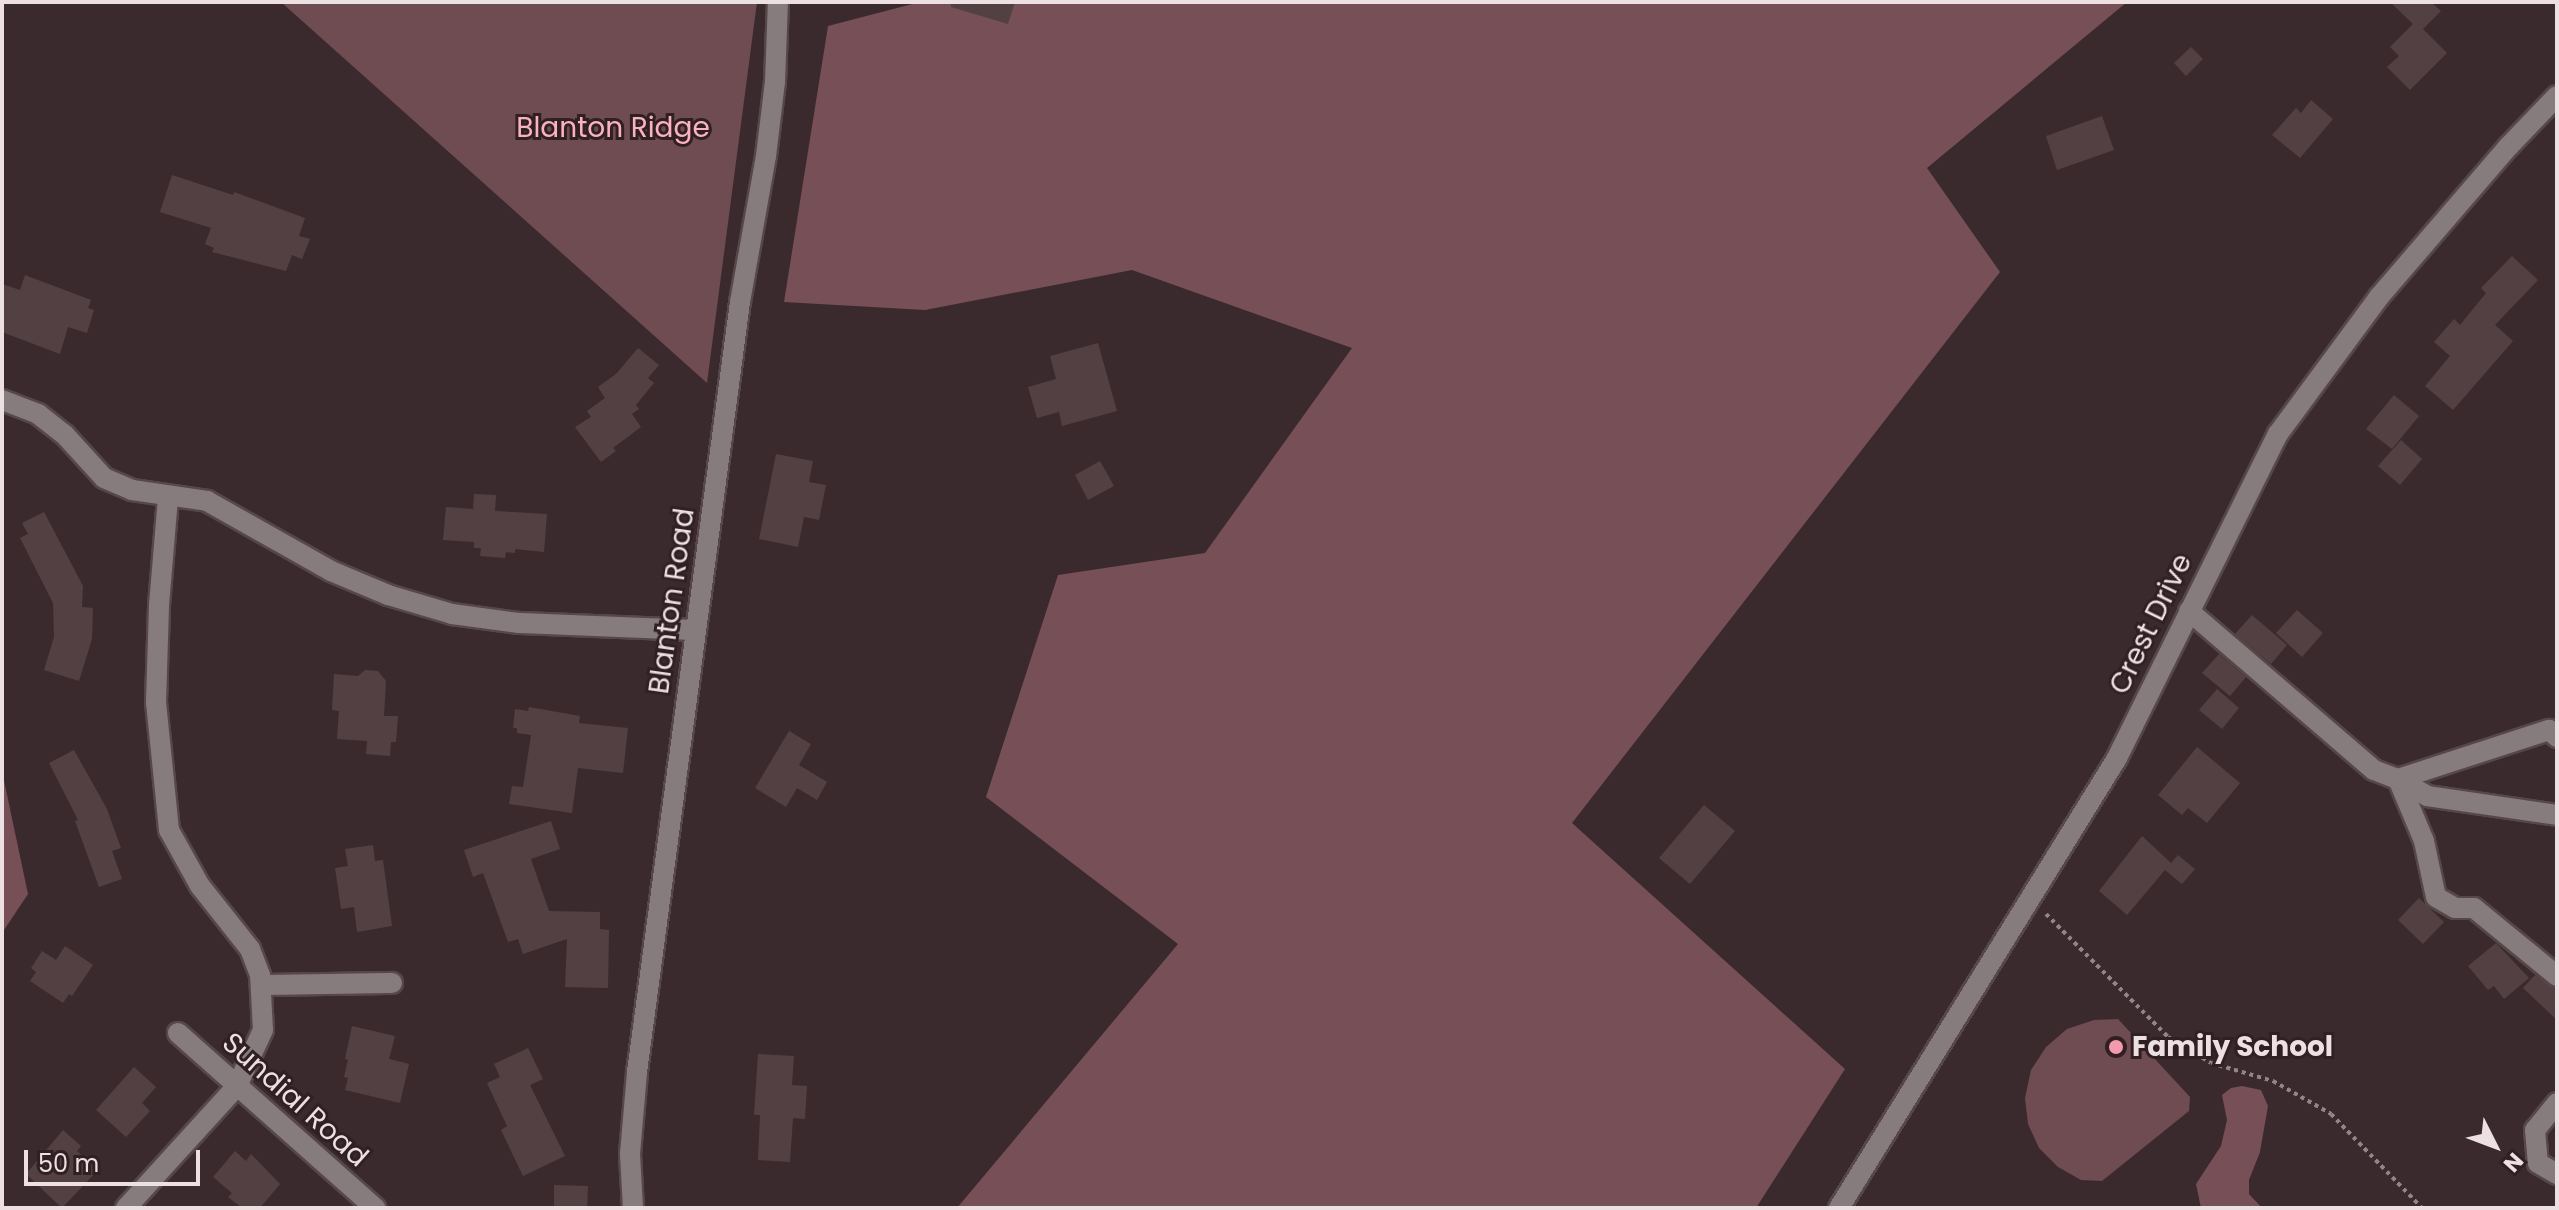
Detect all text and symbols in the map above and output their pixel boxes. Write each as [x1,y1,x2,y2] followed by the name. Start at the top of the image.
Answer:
[516,111,710,145] park label: Blanton Ridge
[642,506,702,696] street label: Blanton Road
[2103,548,2199,700] street label: Crest Drive
[215,1026,375,1174] street label: Sundial Road
[2132,1030,2333,1064] place label: Family School
[2107,1038,2125,1056] marker: Family School
[2455,1106,2535,1186] north arrow
[28,1134,204,1184] scale bar
[2496,1146,2530,1179] text: N
[38,1147,99,1180] text: 50 m

